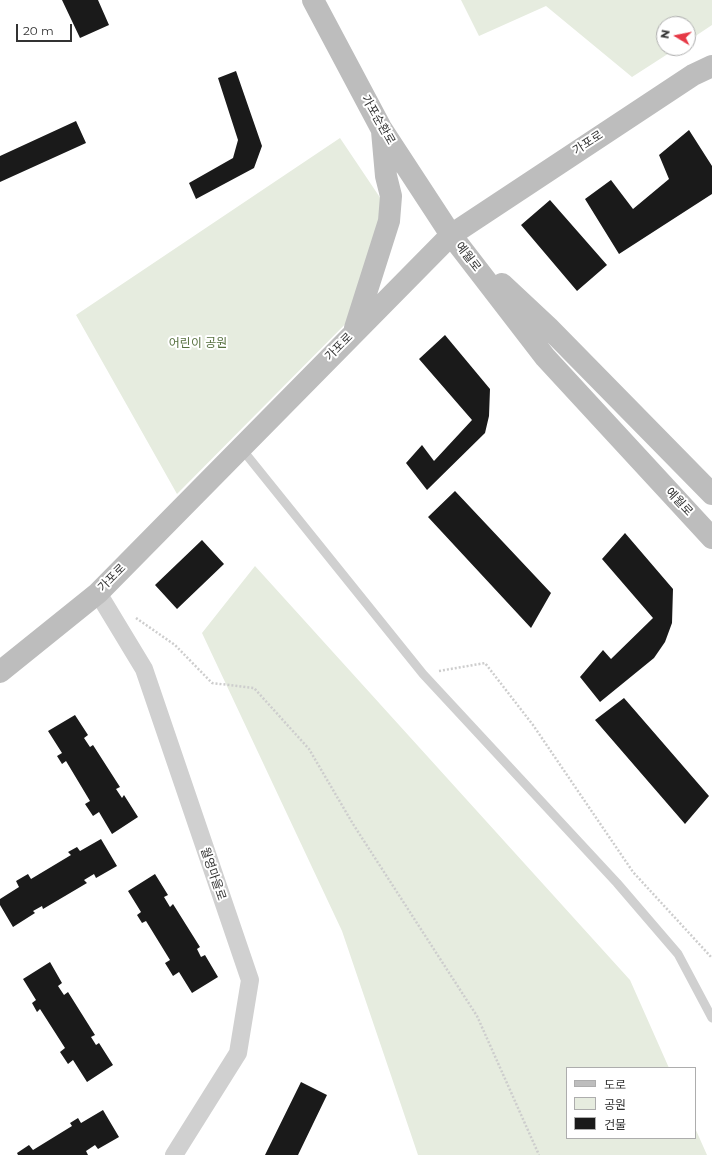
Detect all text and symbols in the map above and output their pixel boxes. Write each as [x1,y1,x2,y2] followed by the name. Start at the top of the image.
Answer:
[18,16,74,42] scale bar
[656,16,696,56] north arrow
[23,23,54,38] text: 20 m
[658,29,673,40] text: N
[358,92,398,148] street label: 가포순환로
[570,128,606,158] street label: 가포로
[452,240,484,274] street label: 예월로
[322,330,356,364] street label: 가포로
[169,336,227,350] park label: 어린이 공원
[662,485,696,519] street label: 예월로
[95,561,129,595] street label: 가포로
[197,846,229,902] street label: 월영마을로
[566,1067,696,1139] legend
[604,1077,626,1092] text: 도로
[604,1097,626,1112] text: 공원
[604,1117,626,1132] text: 건물

